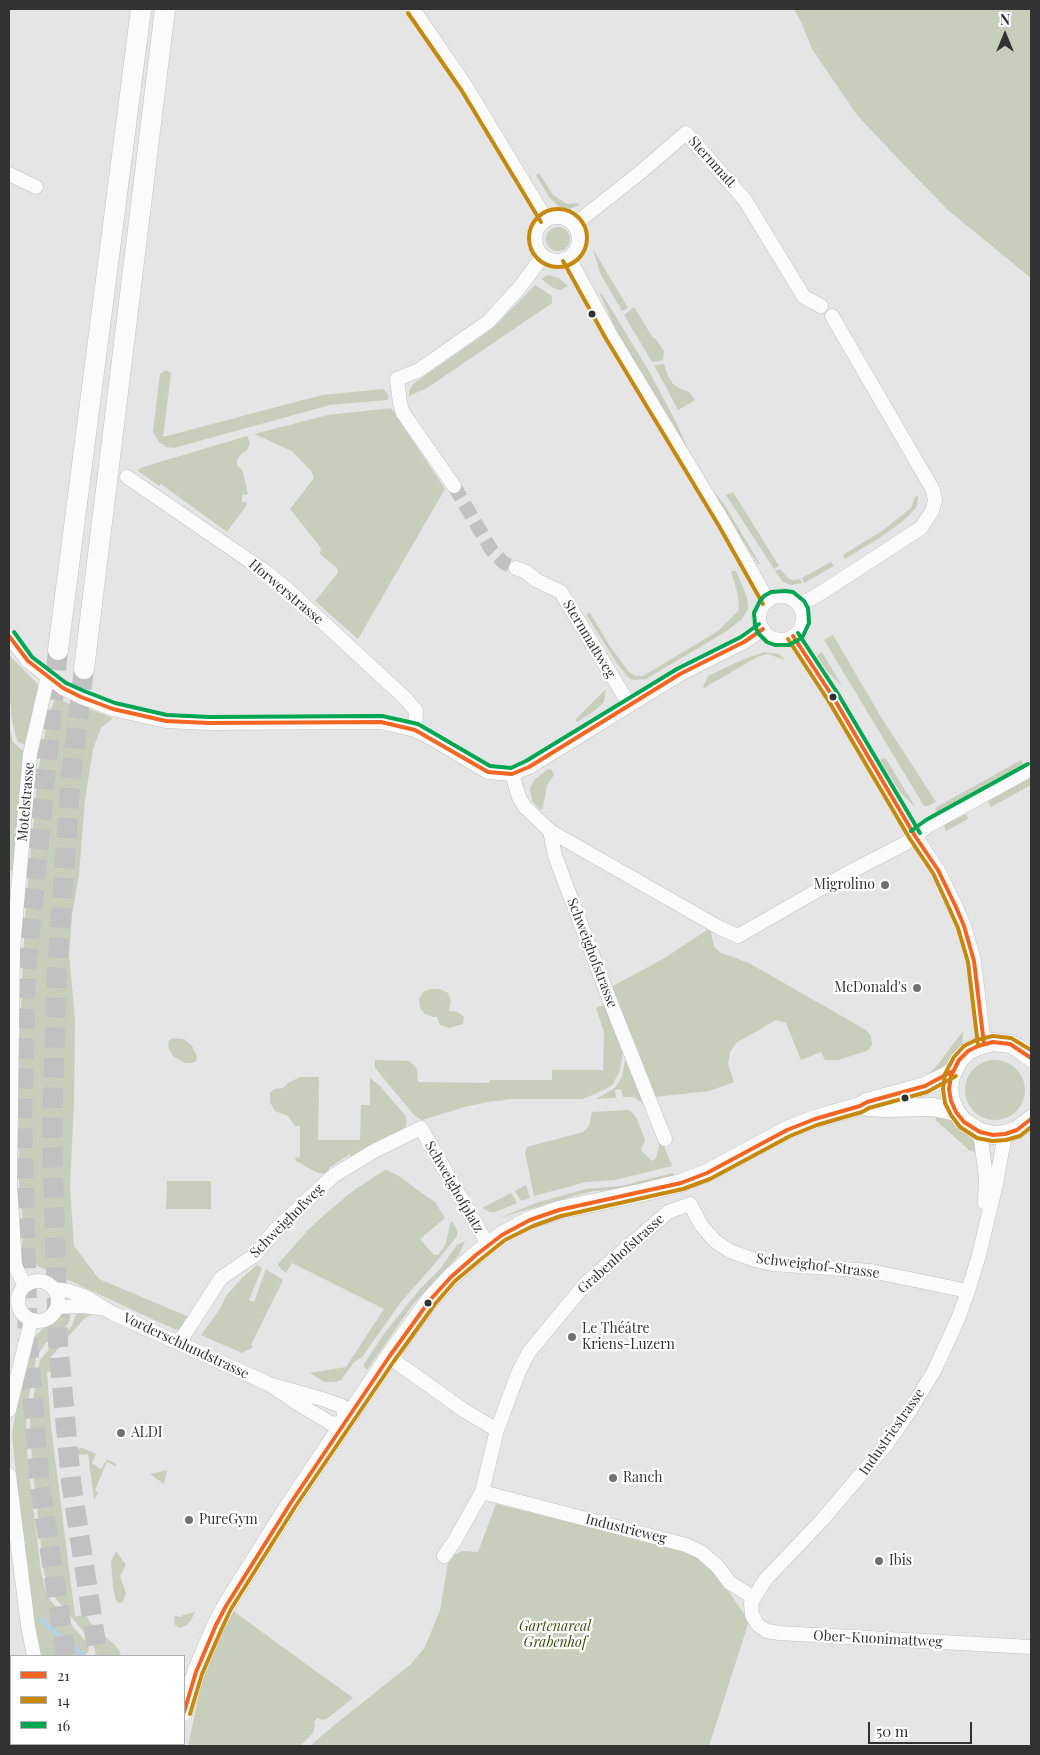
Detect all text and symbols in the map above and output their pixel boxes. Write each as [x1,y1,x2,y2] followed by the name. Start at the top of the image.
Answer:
[980,10,1030,60] north arrow
[1000,10,1010,29] text: N
[685,133,739,191] street label: Sternmatt
[587,309,597,319] unlabelled marker
[245,556,327,628] street label: Horwerstrasse
[559,597,619,681] street label: Sternmattweg
[828,692,838,702] unlabelled marker
[14,762,38,842] street label: Motelstrasse
[814,877,875,893] place label: Migrolino
[879,879,891,891] marker: Migrolino
[563,896,621,1010] street label: Schweighofstrasse
[834,980,907,996] place label: McDonald's
[911,982,923,994] marker: McDonald's
[900,1093,910,1103] unlabelled marker
[421,1138,487,1236] street label: Schweighofplatz
[247,1181,327,1261] street label: Schweighofweg
[574,1211,668,1297] street label: Grabenhofstrasse
[755,1250,881,1282] street label: Schweighof-Strasse
[423,1298,433,1308] unlabelled marker
[120,1309,252,1383] street label: Vorderschlundstrasse
[582,1321,675,1354] place label: Le Théâtre Kriens-Luzern
[566,1331,578,1343] marker: Le Théâtre Kriens-Luzern
[856,1385,928,1479] street label: Industriestrasse
[131,1425,163,1441] place label: ALDI
[115,1427,127,1439] marker: ALDI
[623,1470,662,1486] place label: Ranch
[607,1472,619,1484] marker: Ranch
[584,1511,668,1547] street label: Industrieweg
[199,1512,258,1528] place label: PureGym
[183,1514,195,1526] marker: PureGym
[889,1553,912,1569] place label: Ibis
[873,1555,885,1567] marker: Ibis
[519,1619,591,1651] park label: Gartenareal Grabenhof
[813,1627,943,1651] street label: Ober-Kuonimattweg
[10,1655,185,1745] legend
[57,1665,70,1685] text: 21
[57,1690,70,1710] text: 14
[870,1712,974,1744] scale bar
[57,1715,70,1735] text: 16
[876,1721,908,1741] text: 50 m

